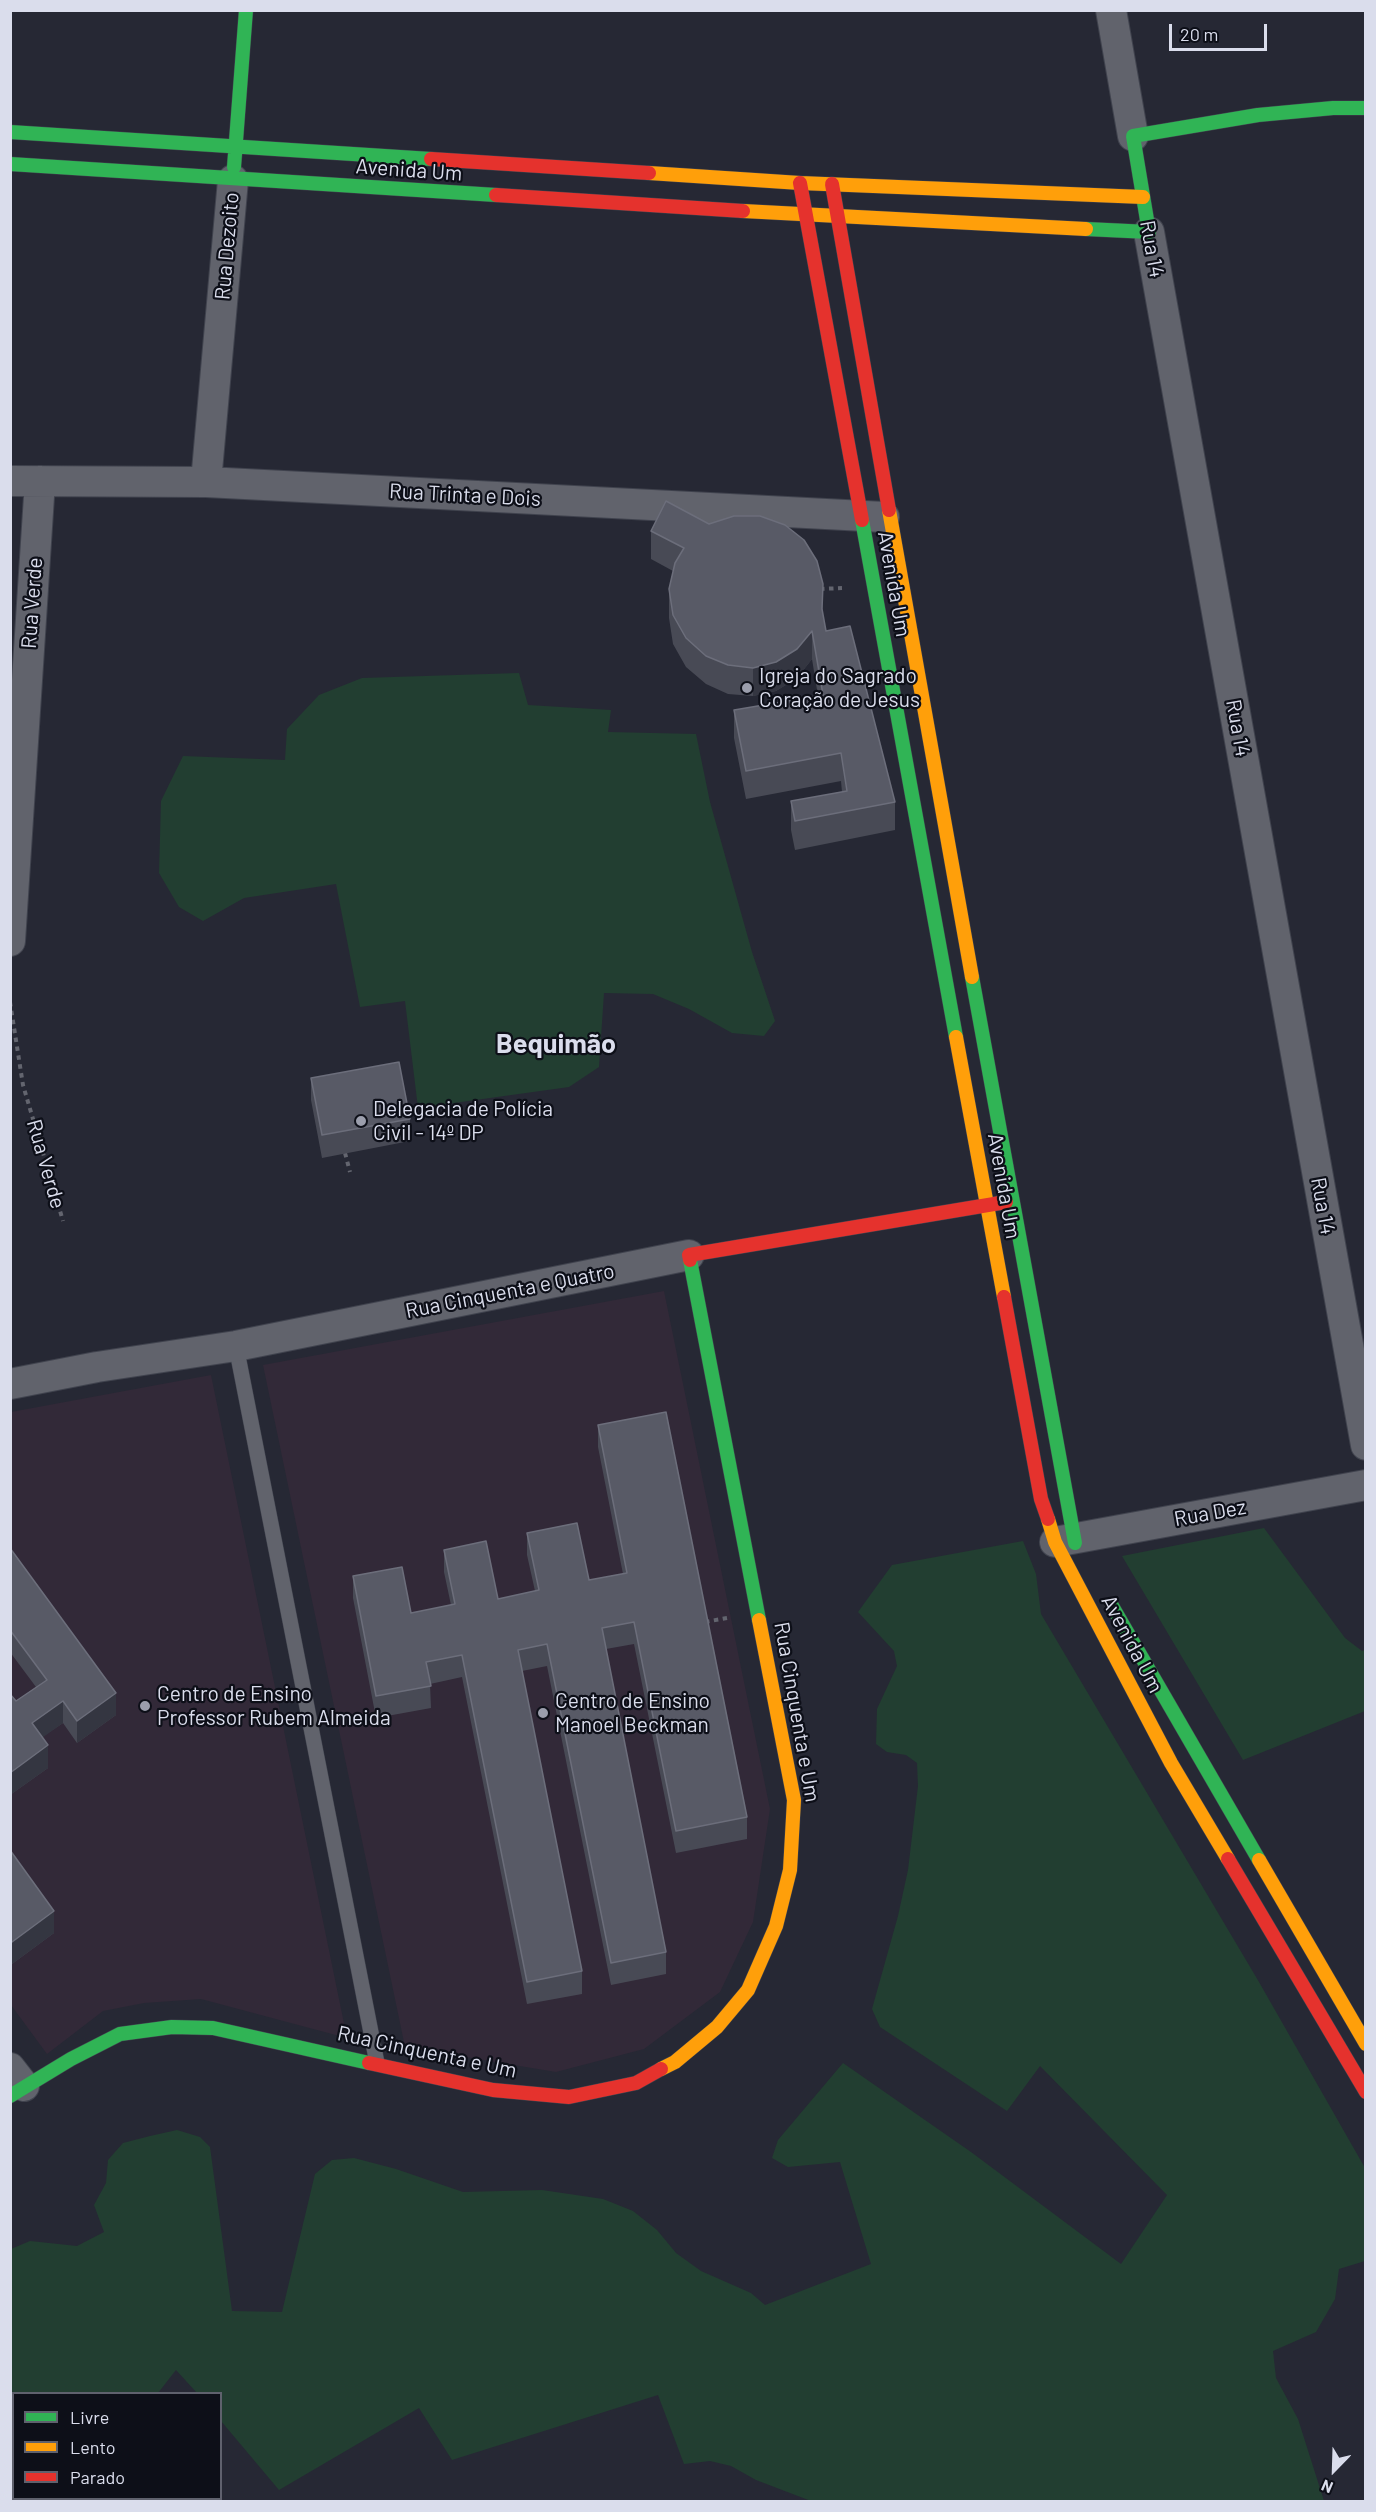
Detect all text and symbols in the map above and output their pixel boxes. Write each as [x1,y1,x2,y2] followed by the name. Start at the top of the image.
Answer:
[1172,12,1270,50] scale bar
[1180,23,1218,45] text: 20 m
[355,154,463,186] street label: Avenida Um
[210,191,244,301] street label: Rua Dezoito
[1135,218,1169,280] street label: Rua 14
[388,478,542,512] street label: Rua Trinta e Dois
[872,529,916,639] street label: Avenida Um
[16,556,48,650] street label: Rua Verde
[759,663,920,713] place label: Igreja do Sagrado Coração de Jesus
[740,681,754,695] marker: Igreja do Sagrado Coração de Jesus
[1221,697,1255,759] street label: Rua 14
[496,1028,616,1060] district label: Bequimão
[373,1096,553,1146] place label: Delegacia de Polícia Civil - 14º DP
[354,1114,368,1128] marker: Delegacia de Polícia Civil - 14º DP
[21,1116,71,1212] street label: Rua Verde
[982,1131,1026,1241] street label: Avenida Um
[1306,1175,1340,1237] street label: Rua 14
[403,1258,617,1324] street label: Rua Cinquenta e Quatro
[1172,1494,1248,1532] street label: Rua Dez
[1096,1591,1168,1697] street label: Avenida Um
[769,1620,825,1804] street label: Rua Cinquenta e Um
[157,1681,391,1731] place label: Centro de Ensino Professor Rubem Almeida
[555,1688,710,1738] place label: Centro de Ensino Manoel Beckman
[138,1699,152,1713] marker: Centro de Ensino Professor Rubem Almeida
[536,1706,550,1720] marker: Centro de Ensino Manoel Beckman
[335,2021,519,2083] street label: Rua Cinquenta e Um
[12,2392,222,2500] legend
[70,2406,109,2428] text: Livre
[70,2436,116,2458] text: Lento
[1304,2440,1364,2500] north arrow
[70,2466,125,2488] text: Parado
[1318,2476,1335,2498] text: N

